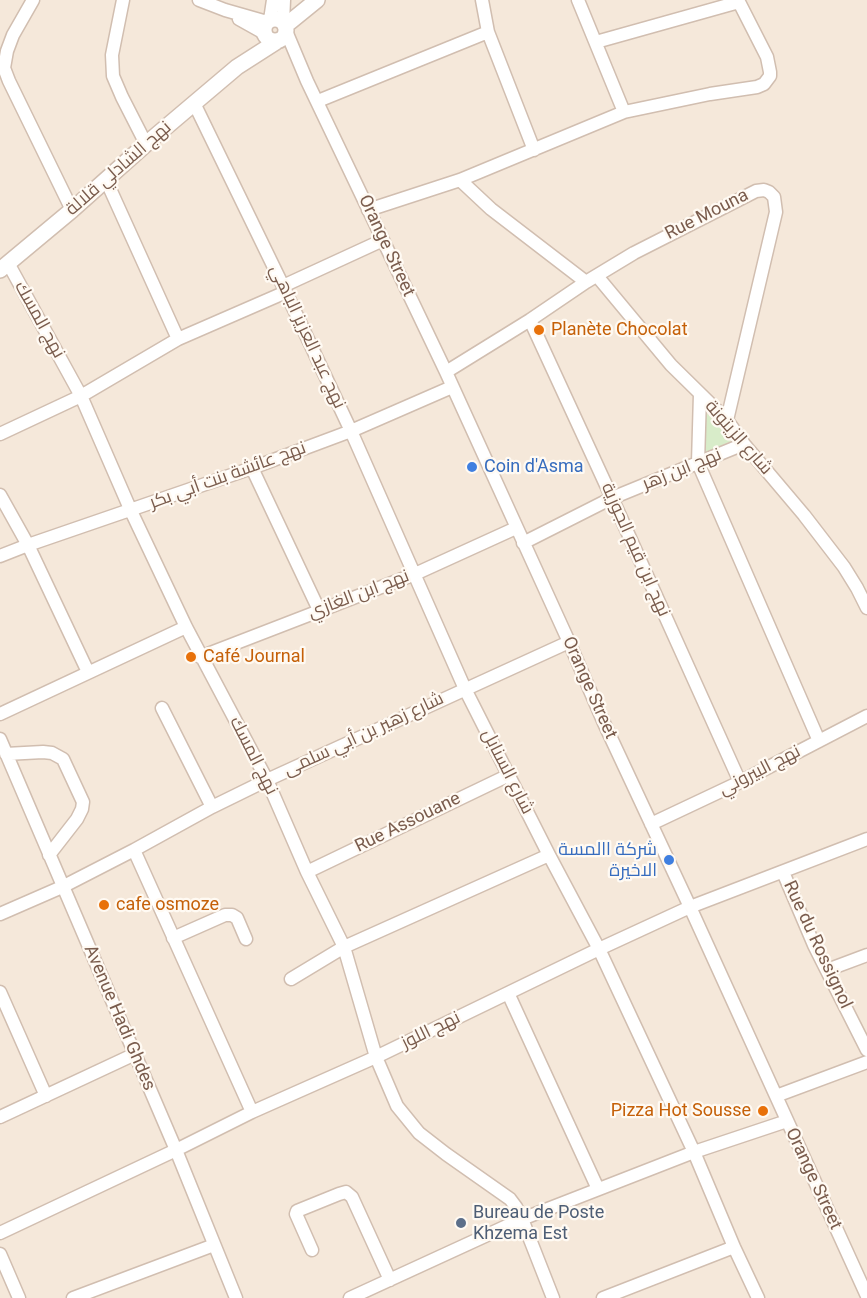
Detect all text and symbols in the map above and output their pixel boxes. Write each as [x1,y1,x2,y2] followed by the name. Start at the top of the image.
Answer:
[62,117,176,221] street label: نهج الشادلي قلالة
[662,185,752,245] street label: Rue Mouna
[353,192,419,300] street label: Orange Street
[264,262,350,412] street label: نهج عبد العزيز الباهي
[9,278,69,362] street label: نهج المسك
[551,319,688,341] place label: Planète Chocolat
[532,323,546,337] marker: Planète Chocolat
[700,396,776,480] street label: شارع الزيتونة
[147,438,309,514] street label: نهج عائشة بنت أبي بكر
[639,444,725,496] street label: نهج ابن زهر
[484,456,584,478] place label: Coin d'Asma
[465,460,479,474] marker: Coin d'Asma
[596,480,674,620] street label: نهج ابن قيم الجوزية
[305,566,413,624] street label: نهج ابن الغازي
[557,634,621,742] street label: Orange Street
[203,646,305,668] place label: Café Journal
[184,650,198,664] marker: Café Journal
[281,688,447,782] street label: شارع زهير بن أبي سلمى
[224,713,282,799] street label: نهج المسك
[476,726,538,818] street label: شارع السنابل
[716,741,804,801] street label: نهج البيروني
[352,788,464,858] street label: Rue Assouane
[558,839,657,882] place label: شركة االمسة الاخيرة
[662,853,676,867] marker: شركة االمسة الاخيرة
[778,878,856,1012] street label: Rue du Rossignol
[116,894,219,916] place label: cafe osmoze
[97,898,111,912] marker: cafe osmoze
[79,942,159,1094] street label: Avenue Hadi Ghdes
[398,1008,464,1054] street label: نهج اللوز
[611,1100,751,1122] place label: Pizza Hot Sousse
[756,1104,770,1118] marker: Pizza Hot Sousse
[780,1125,846,1233] street label: Orange Street
[473,1202,604,1244] place label: Bureau de Poste Khzema Est
[454,1216,468,1230] marker: Bureau de Poste Khzema Est

